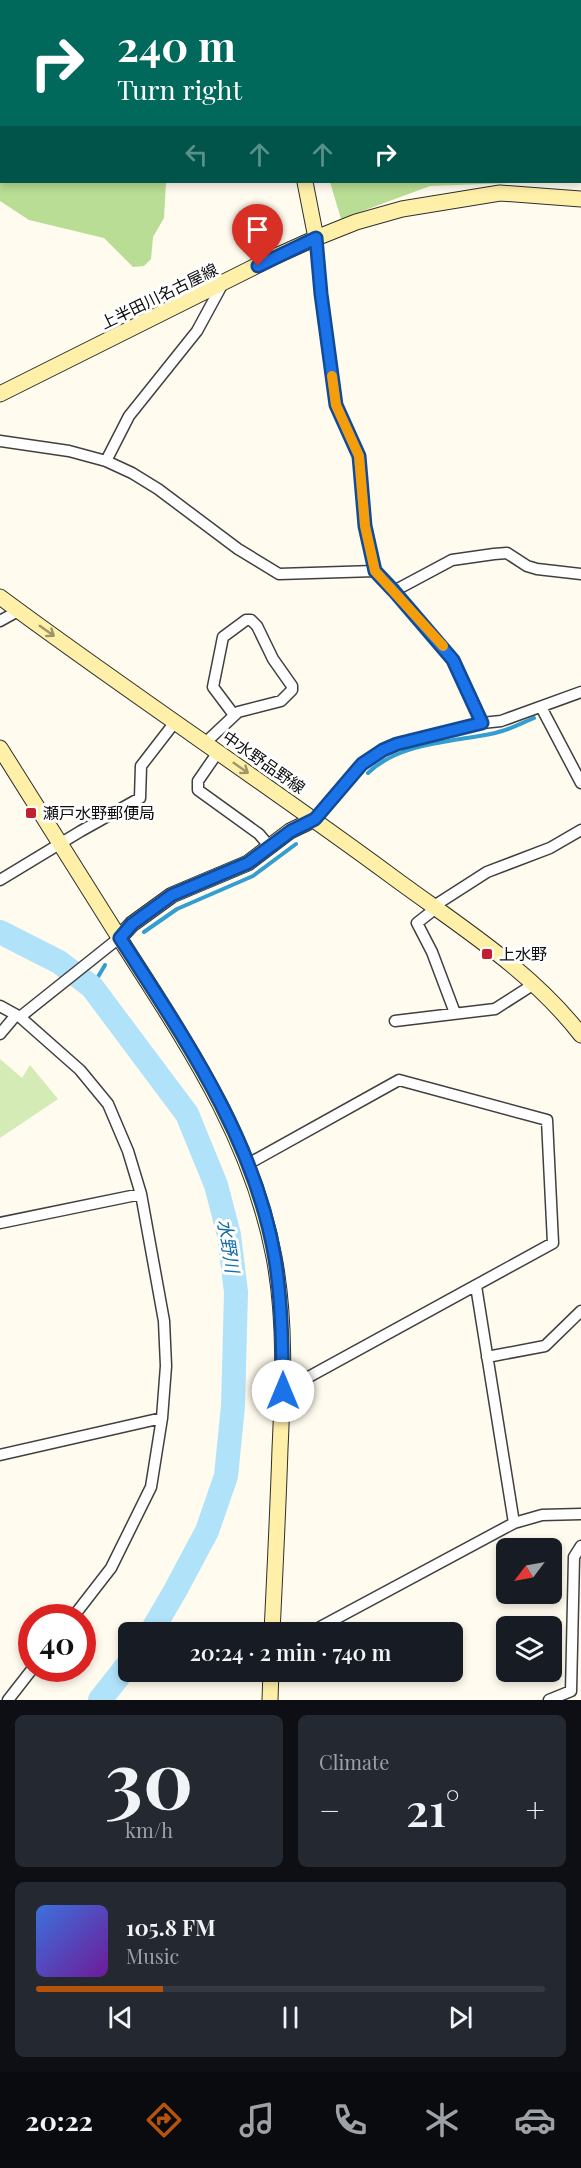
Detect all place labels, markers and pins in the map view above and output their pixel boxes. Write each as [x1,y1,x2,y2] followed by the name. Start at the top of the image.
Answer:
[232,204,283,266] pin
[43,802,155,823] place label: 瀬戸水野郵便局
[24,806,38,820] marker: 瀬戸水野郵便局
[499,943,547,964] place label: 上水野
[480,947,494,961] marker: 上水野

